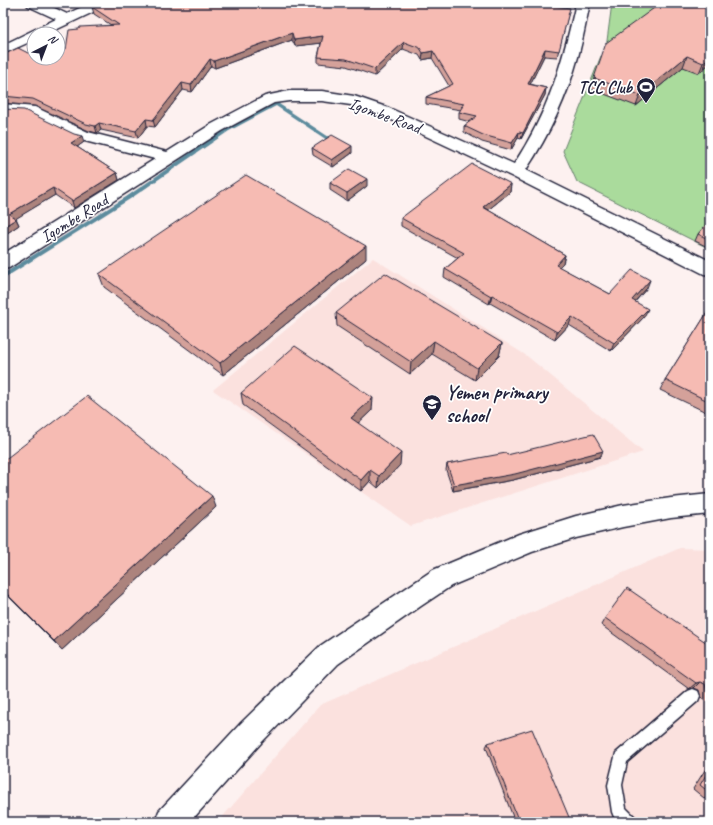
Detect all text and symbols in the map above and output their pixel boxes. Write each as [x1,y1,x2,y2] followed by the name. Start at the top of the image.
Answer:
[26,26,66,66] north arrow
[45,31,62,48] text: N
[635,76,657,104] sports icon: TCC Club
[578,77,633,98] place label: TCC Club
[346,93,426,139] street label: Igombe Road
[37,188,114,247] street label: Igombe Road
[446,380,550,428] place label: Yemen primary school
[421,393,443,421] school or university icon: Yemen primary school

